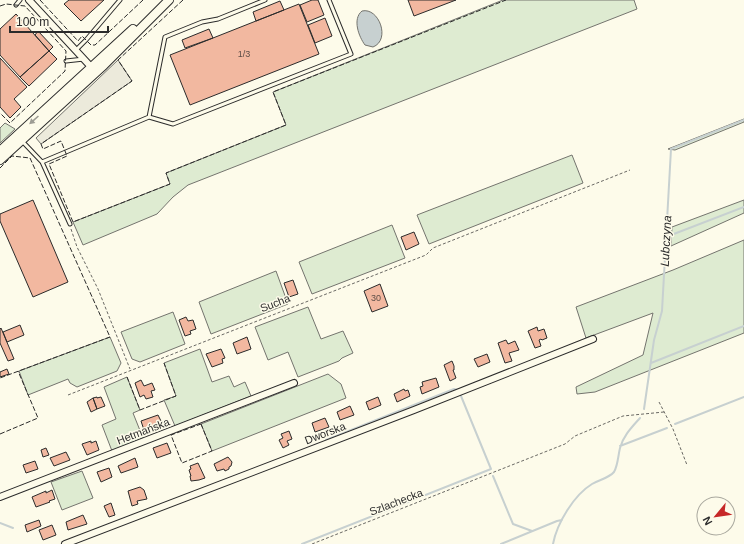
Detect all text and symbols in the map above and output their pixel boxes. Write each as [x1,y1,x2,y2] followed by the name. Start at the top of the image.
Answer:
[10,8,108,34] scale bar
[16,15,49,29] text: 100 m
[238,49,250,59] house number: 1/3
[29,115,39,124] one-way arrow
[658,215,674,267] water label: Lubczyna
[258,291,293,314] street label: Sucha
[371,293,381,303] house number: 30
[115,415,172,447] street label: Hetmańska
[303,419,348,446] street label: Dworska
[368,486,425,518] street label: Szlachecka
[696,496,736,536] north arrow
[700,514,714,527] text: N

